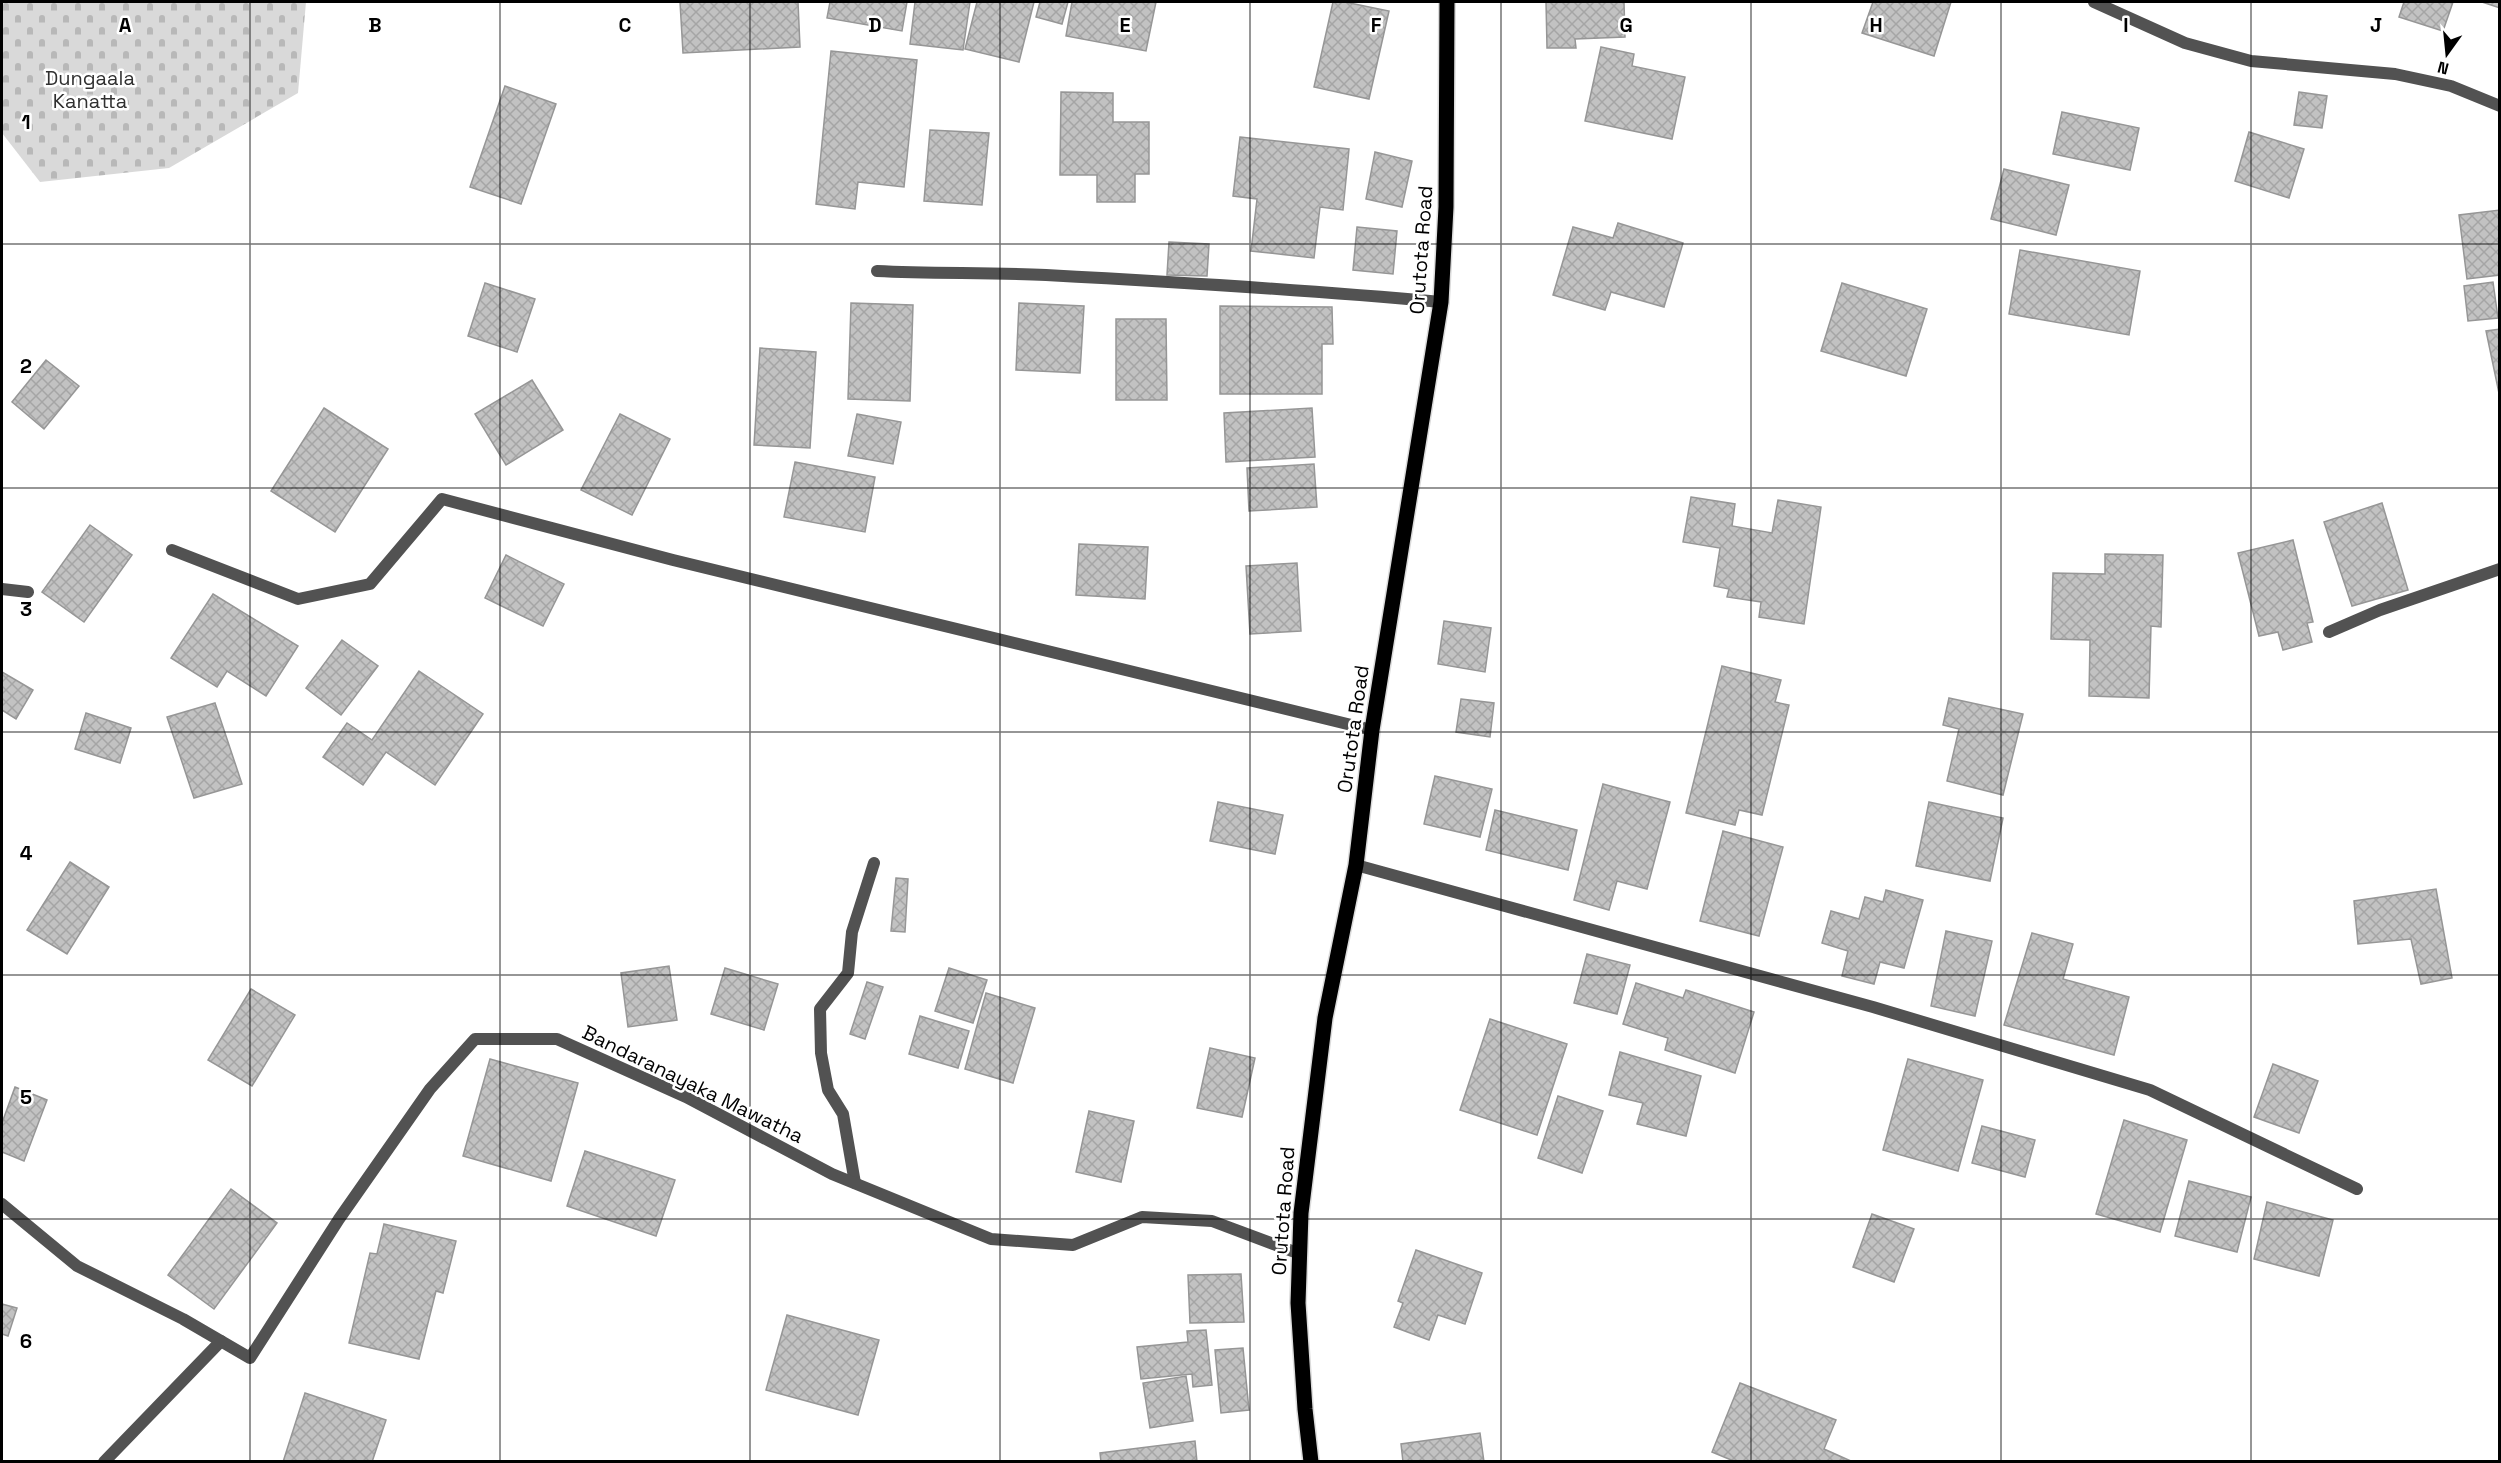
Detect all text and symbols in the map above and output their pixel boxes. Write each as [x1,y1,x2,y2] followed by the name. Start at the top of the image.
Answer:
[119,12,132,38] text: A
[368,12,382,38] text: B
[619,12,632,38] text: C
[868,12,882,38] text: D
[1119,12,1131,38] text: E
[1371,12,1382,38] text: F
[1619,12,1633,38] text: G
[1869,12,1883,38] text: H
[2123,12,2129,38] text: I
[2370,12,2382,38] text: J
[2417,24,2477,84] north arrow
[2435,56,2451,80] text: N
[45,65,135,114] park label: Dungaala Kanatta
[21,109,31,135] text: 1
[1404,185,1438,315] street label: Orutota Road
[20,353,32,379] text: 2
[20,596,32,622] text: 3
[1331,663,1375,795] street label: Orutota Road
[20,840,33,866] text: 4
[578,1019,808,1149] street label: Bandaranayaka Mawatha
[20,1084,32,1110] text: 5
[1266,1146,1300,1276] street label: Orutota Road
[20,1328,32,1354] text: 6

